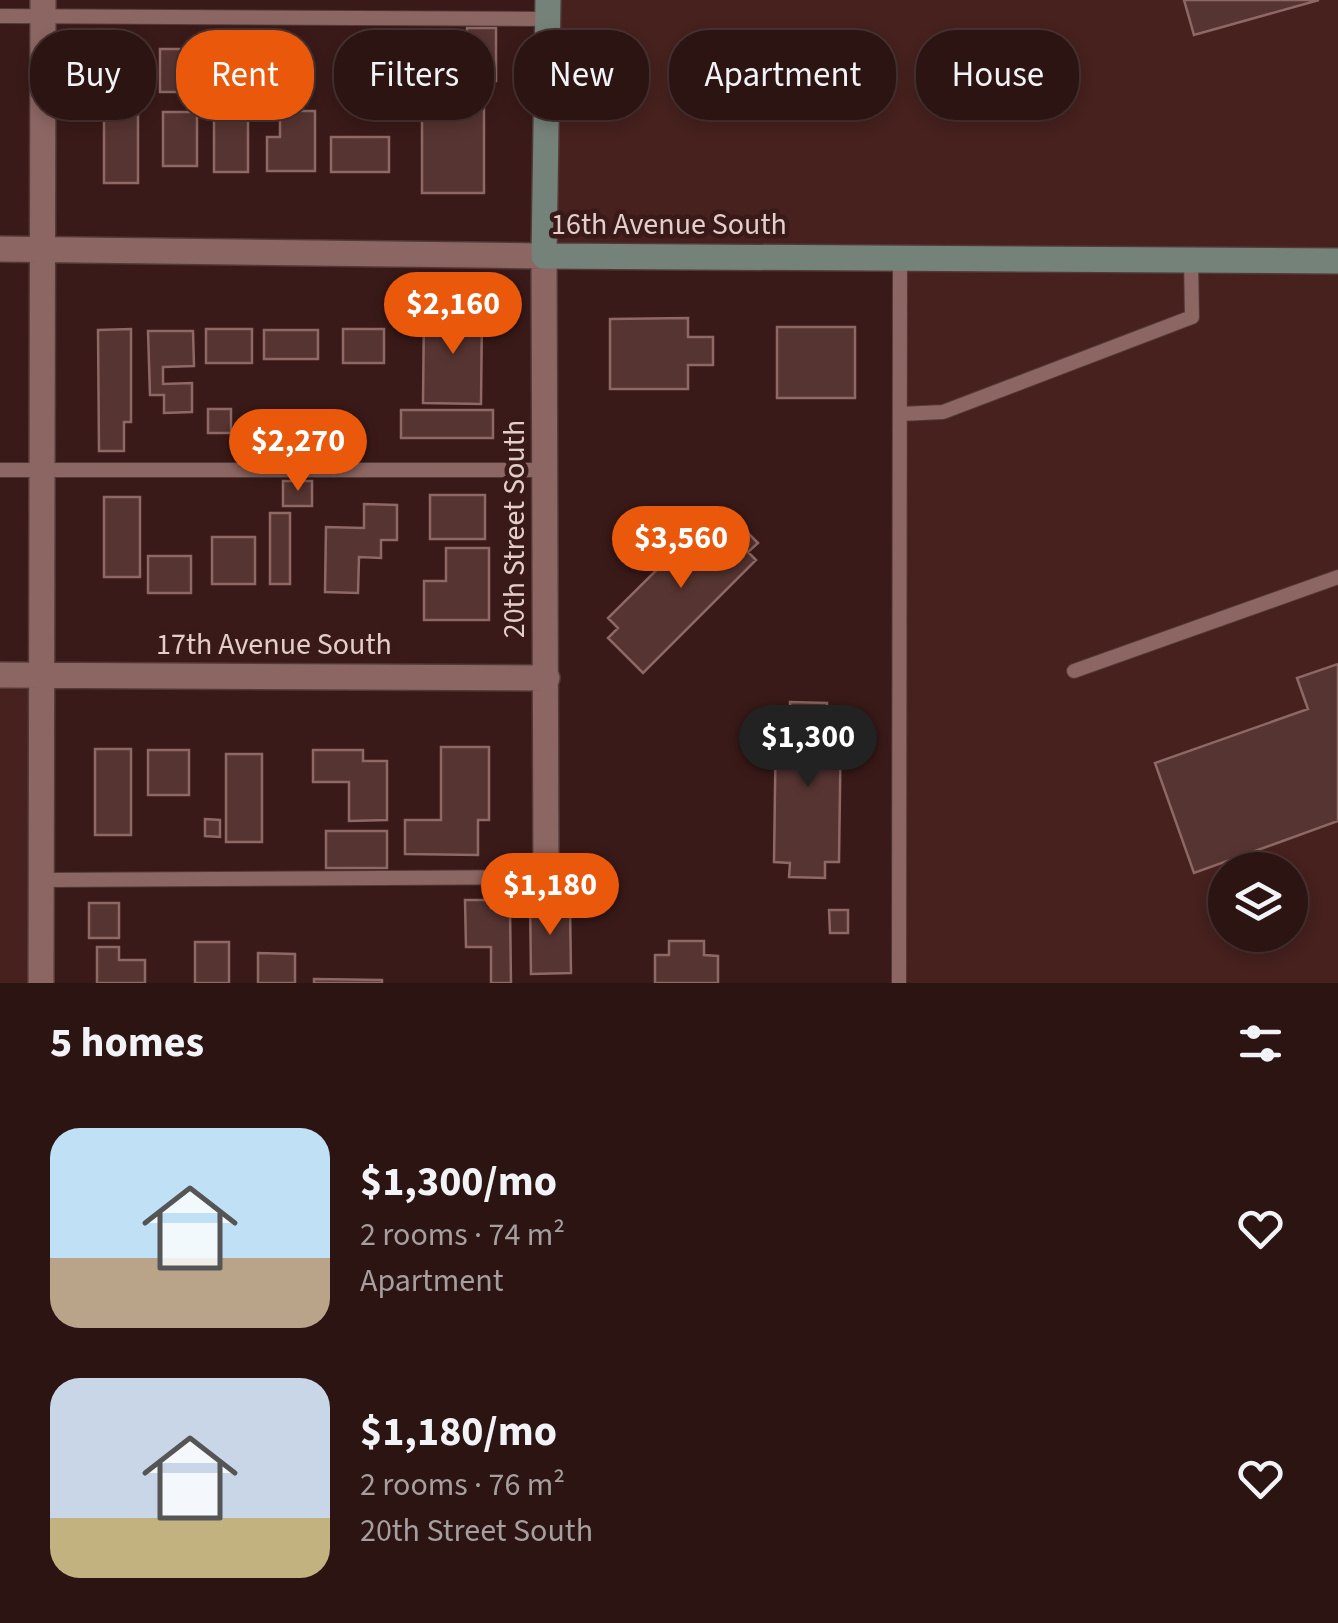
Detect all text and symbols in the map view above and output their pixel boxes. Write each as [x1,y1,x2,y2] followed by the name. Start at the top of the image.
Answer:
[30,30,156,120] chip: Buy
[176,30,314,120] chip: Rent
[334,30,494,120] chip: Filters
[514,30,649,120] chip: New
[669,30,896,120] chip: Apartment
[916,30,1079,120] chip: House
[551,203,787,246] street label: 16th Avenue South
[372,272,534,357] pin: $2,160
[406,281,500,327] text: $2,160
[217,409,379,494] pin: $2,270
[251,418,345,464] text: $2,270
[493,420,536,638] street label: 20th Street South
[600,506,762,591] pin: $3,560
[634,515,728,561] text: $3,560
[156,623,392,666] street label: 17th Avenue South
[727,705,889,790] pin: $1,300
[761,714,855,760] text: $1,300
[1208,852,1308,952] map controls
[1208,852,1308,952] button: layers
[469,853,631,938] pin: $1,180
[503,862,597,908] text: $1,180
[50,1013,204,1073] text: 5 homes
[1233,1016,1288,1071] icon: filters
[360,1152,557,1212] text: $1,300/mo
[130,1168,250,1288] icon: home
[1233,1201,1288,1256] icon: heart
[360,1212,565,1258] text: 2 rooms · 74 m²
[360,1258,503,1304] text: Apartment
[360,1402,557,1462] text: $1,180/mo
[130,1418,250,1538] icon: home
[1233,1451,1288,1506] icon: heart
[360,1462,565,1508] text: 2 rooms · 76 m²
[360,1508,593,1554] text: 20th Street South

